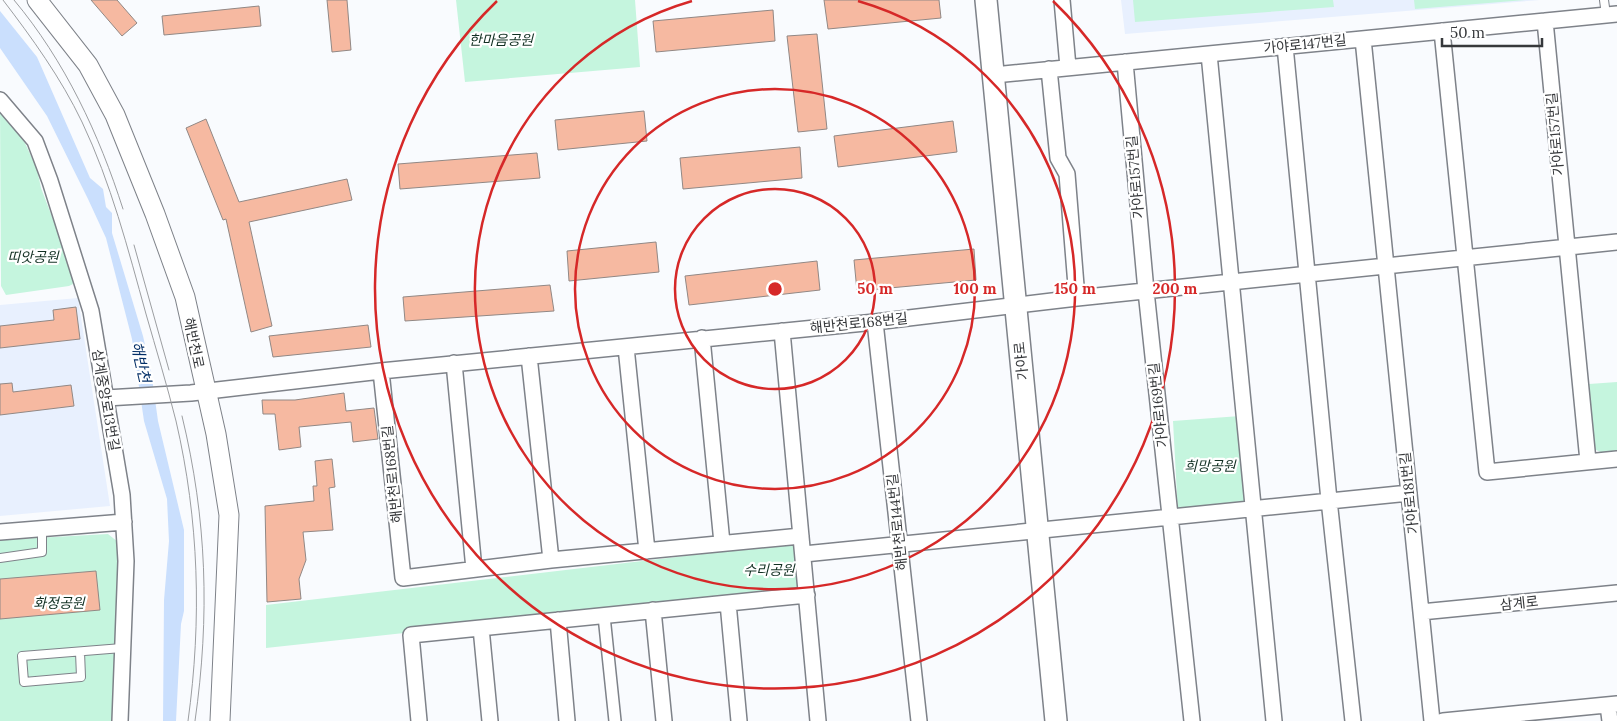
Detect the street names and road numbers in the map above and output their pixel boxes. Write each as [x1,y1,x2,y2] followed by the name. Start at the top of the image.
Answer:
[1263,31,1347,57] street label: 가야로147번길
[1542,92,1568,176] street label: 가야로157번길
[1122,135,1148,219] street label: 가야로157번길
[809,309,909,337] street label: 해반천로168번길
[180,316,208,370] street label: 해반천로
[1010,341,1032,381] street label: 가야로
[88,348,124,452] street label: 삼계중앙로13번길
[1145,361,1171,449] street label: 가야로169번길
[378,424,406,524] street label: 해반천로168번길
[1396,451,1422,535] street label: 가야로181번길
[883,473,911,571] street label: 해반천로144번길
[1499,592,1539,614] street label: 삼계로

